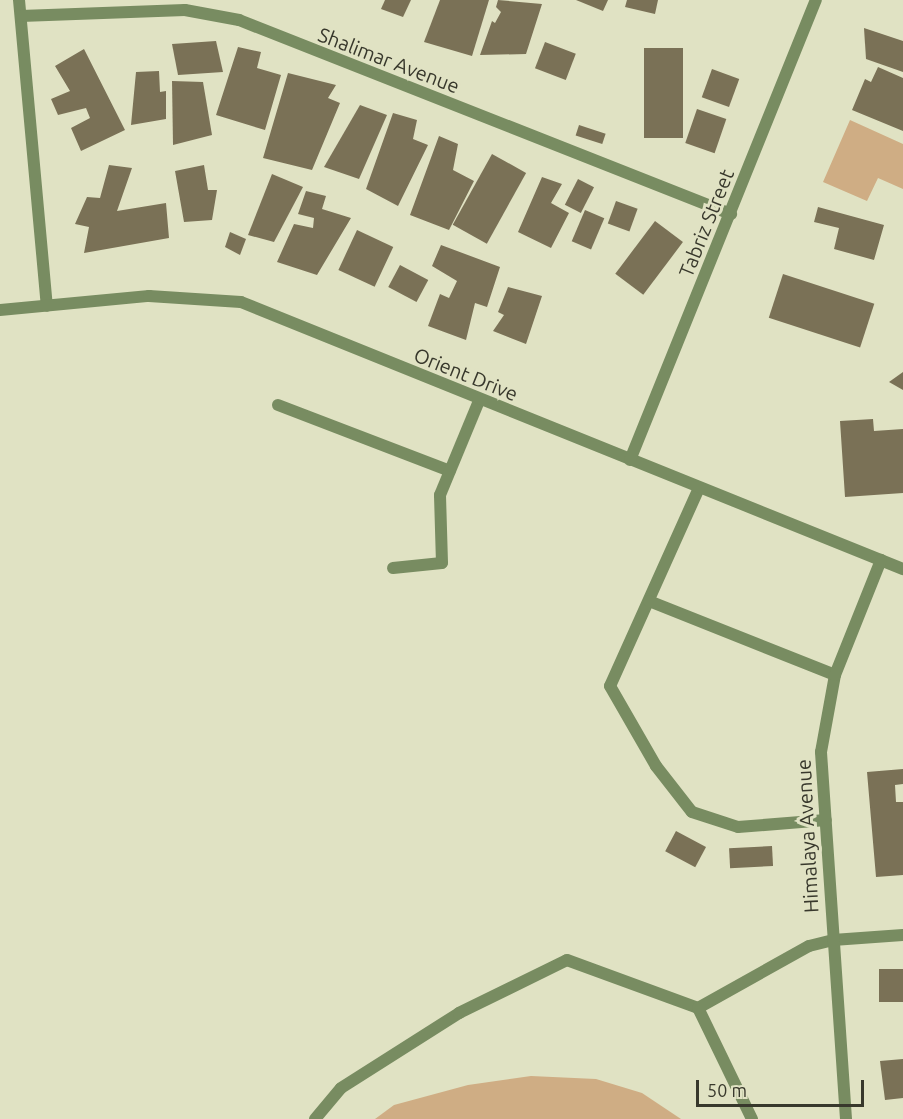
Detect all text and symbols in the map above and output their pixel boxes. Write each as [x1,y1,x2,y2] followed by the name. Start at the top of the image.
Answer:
[315,22,463,98] street label: Shalimar Avenue
[673,165,739,281] street label: Tabriz Street
[410,342,522,406] street label: Orient Drive
[791,759,823,913] street label: Himalaya Avenue
[699,1068,867,1106] scale bar
[707,1080,747,1100] text: 50 m

